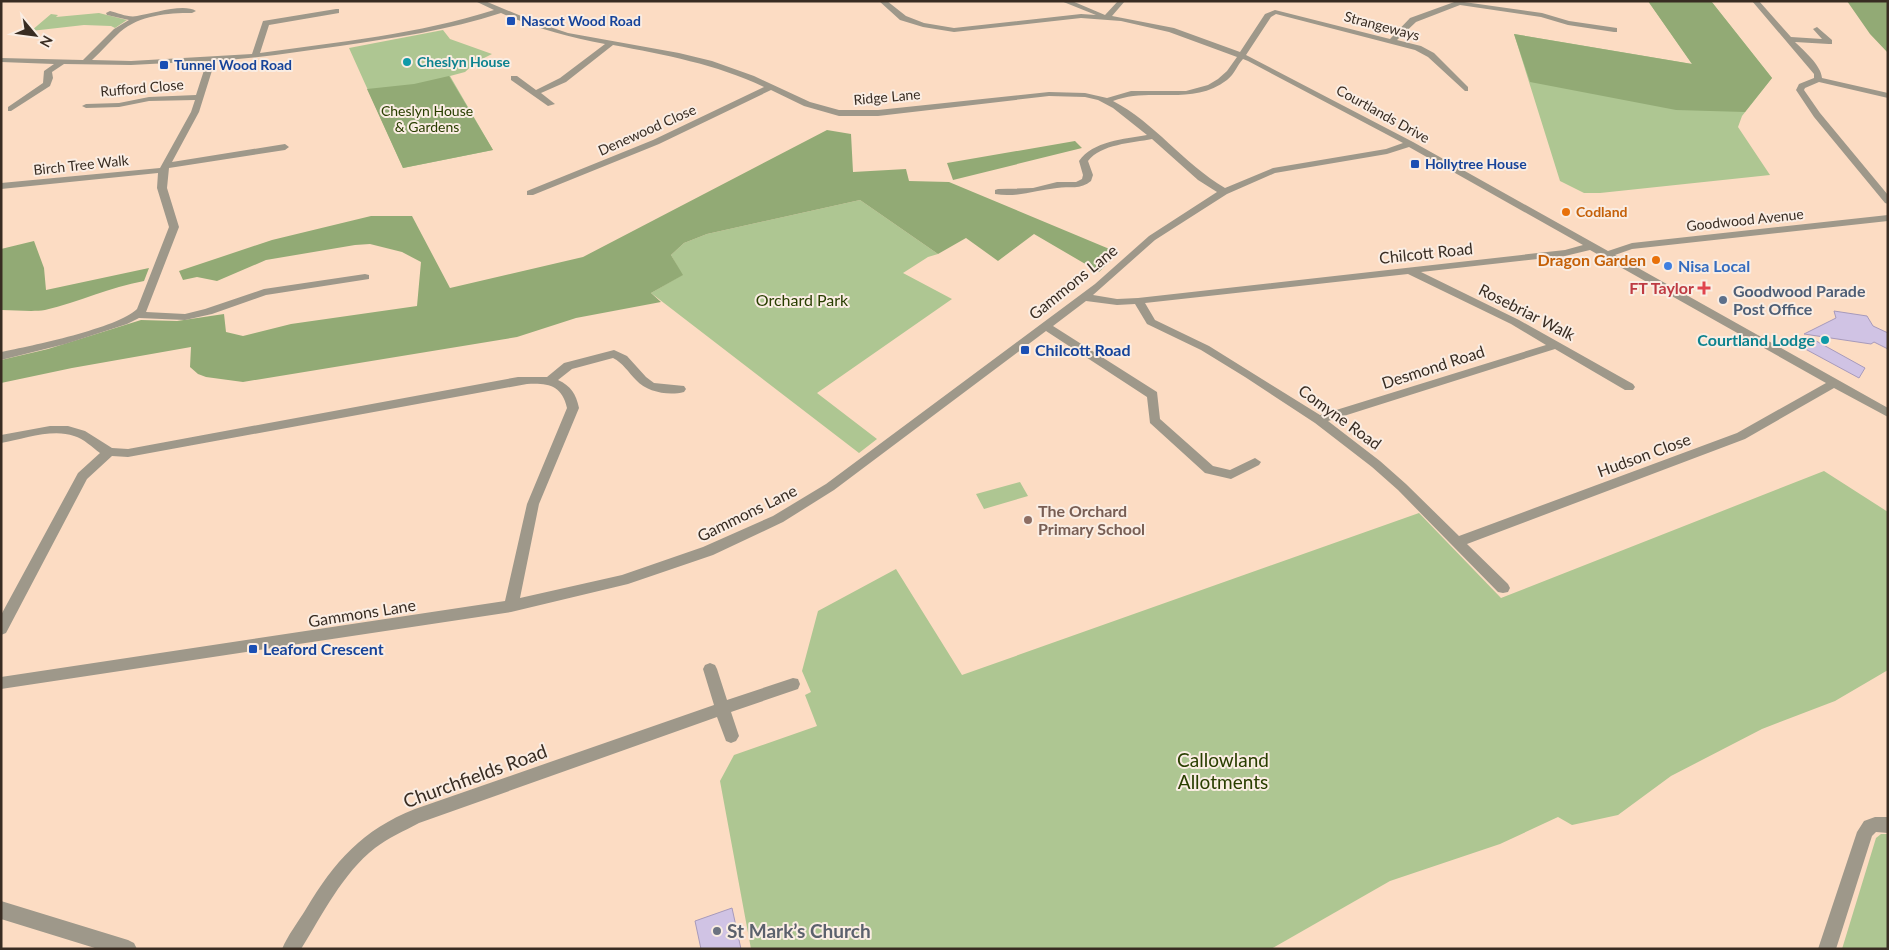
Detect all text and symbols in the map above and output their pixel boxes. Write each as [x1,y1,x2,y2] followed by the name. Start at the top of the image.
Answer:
[1343,7,1422,44] street label: Strangeways
[10,10,60,60] north arrow
[521,12,641,29] place label: Nascot Wood Road
[505,15,517,27] marker: Nascot Wood Road
[37,33,57,50] text: N
[417,53,511,70] place label: Cheslyn House
[174,56,292,73] place label: Tunnel Wood Road
[401,56,413,68] marker: Cheslyn House
[158,59,170,71] marker: Tunnel Wood Road
[100,75,184,100] street label: Rufford Close
[1334,81,1433,146] street label: Courtlands Drive
[853,85,921,108] street label: Ridge Lane
[595,100,698,159] street label: Denewood Close
[381,102,473,135] park label: Cheslyn House & Gardens
[33,151,130,178] street label: Birch Tree Walk
[1425,155,1527,172] place label: Hollytree House
[1409,158,1421,170] marker: Hollytree House
[1576,203,1628,220] place label: Codland
[1685,205,1804,234] street label: Goodwood Avenue
[1560,206,1572,218] marker: Codland
[1378,238,1474,267] street label: Chilcott Road
[1025,240,1121,323] street label: Gammons Lane
[1537,250,1646,269] place label: Dragon Garden
[1650,254,1662,266] marker: Dragon Garden
[1678,256,1750,275] place label: Nisa Local
[1662,260,1674,272] marker: Nisa Local
[1629,278,1694,297] place label: FT Taylor
[1476,279,1579,344] street label: Rosebriar Walk
[1733,281,1866,318] place label: Goodwood Parade Post Office
[1698,282,1710,294] marker: FT Taylor
[756,290,849,309] park label: Orchard Park
[1717,294,1729,306] marker: Goodwood Parade Post Office
[1697,330,1815,349] place label: Courtland Lodge
[1819,334,1831,346] marker: Courtland Lodge
[1035,340,1131,359] place label: Chilcott Road
[1379,341,1487,392] street label: Desmond Road
[1019,344,1031,356] marker: Chilcott Road
[1295,380,1385,453] street label: Comyne Road
[1595,429,1693,480] street label: Hudson Close
[694,480,800,545] street label: Gammons Lane
[1038,501,1145,538] place label: The Orchard Primary School
[1022,514,1034,526] marker: The Orchard Primary School
[307,595,417,630] street label: Gammons Lane
[263,639,384,658] place label: Leaford Crescent
[247,643,259,655] marker: Leaford Crescent
[400,739,550,812] street label: Churchfields Road
[1177,748,1269,793] park label: Callowland Allotments
[727,919,871,942] place label: St Mark’s Church
[711,925,723,937] marker: St Mark’s Church

